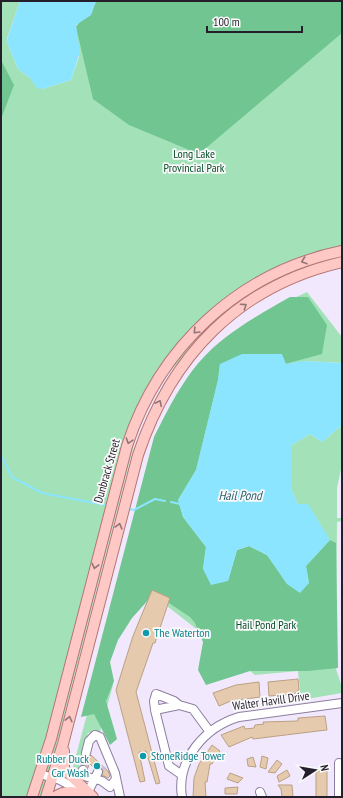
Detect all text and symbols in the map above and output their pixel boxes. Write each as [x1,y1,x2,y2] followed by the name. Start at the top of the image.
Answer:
[207,8,302,34] scale bar
[213,14,240,29] text: 100 m
[164,146,225,175] park label: Long Lake Provincial Park
[301,257,308,265] one-way arrow
[240,303,247,311] one-way arrow
[193,326,201,334] one-way arrow
[155,399,162,407] one-way arrow
[90,436,123,505] street label: Dunbrack Street
[125,437,134,444] one-way arrow
[218,487,264,504] water label: Hail Pond
[114,523,123,530] one-way arrow
[92,563,100,569] one-way arrow
[236,617,296,632] park label: Hail Pond Park
[154,625,210,640] place label: The Waterton
[141,628,151,638] marker: The Waterton
[231,688,310,713] street label: Walter Havill Drive
[65,716,73,723] one-way arrow
[151,748,226,763] place label: StoneRidge Tower
[295,750,335,790] north arrow
[36,751,89,780] place label: Rubber Duck Car Wash
[138,751,148,761] marker: StoneRidge Tower
[92,761,102,771] marker: Rubber Duck Car Wash
[317,764,332,772] text: N

